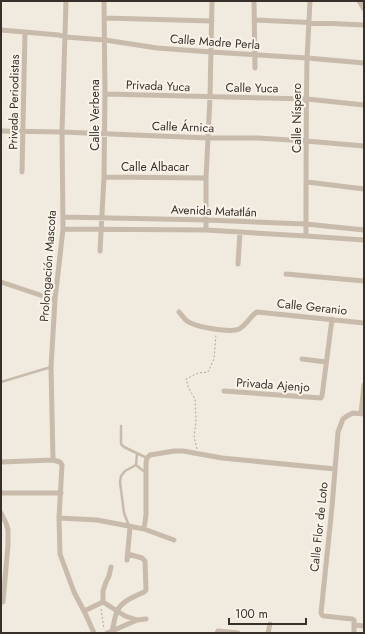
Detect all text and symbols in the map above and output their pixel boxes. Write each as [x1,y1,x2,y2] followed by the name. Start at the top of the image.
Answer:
[169,30,261,54] street label: Calle Madre Perla
[4,54,24,150] street label: Privada Periodistas
[125,76,191,96] street label: Privada Yuca
[86,79,104,151] street label: Calle Verbena
[225,79,279,97] street label: Calle Yuca
[288,83,306,153] street label: Calle Níspero
[152,117,215,137] street label: Calle Árnica
[121,158,190,176] street label: Calle Albacar
[171,201,257,221] street label: Avenida Matatlán
[35,209,61,322] street label: Prolongación Mascota
[276,294,349,320] street label: Calle Geranio
[236,373,311,397] street label: Privada Ajenjo
[305,481,333,573] street label: Calle Flor de Loto
[229,600,306,626] scale bar
[235,605,268,623] text: 100 m

